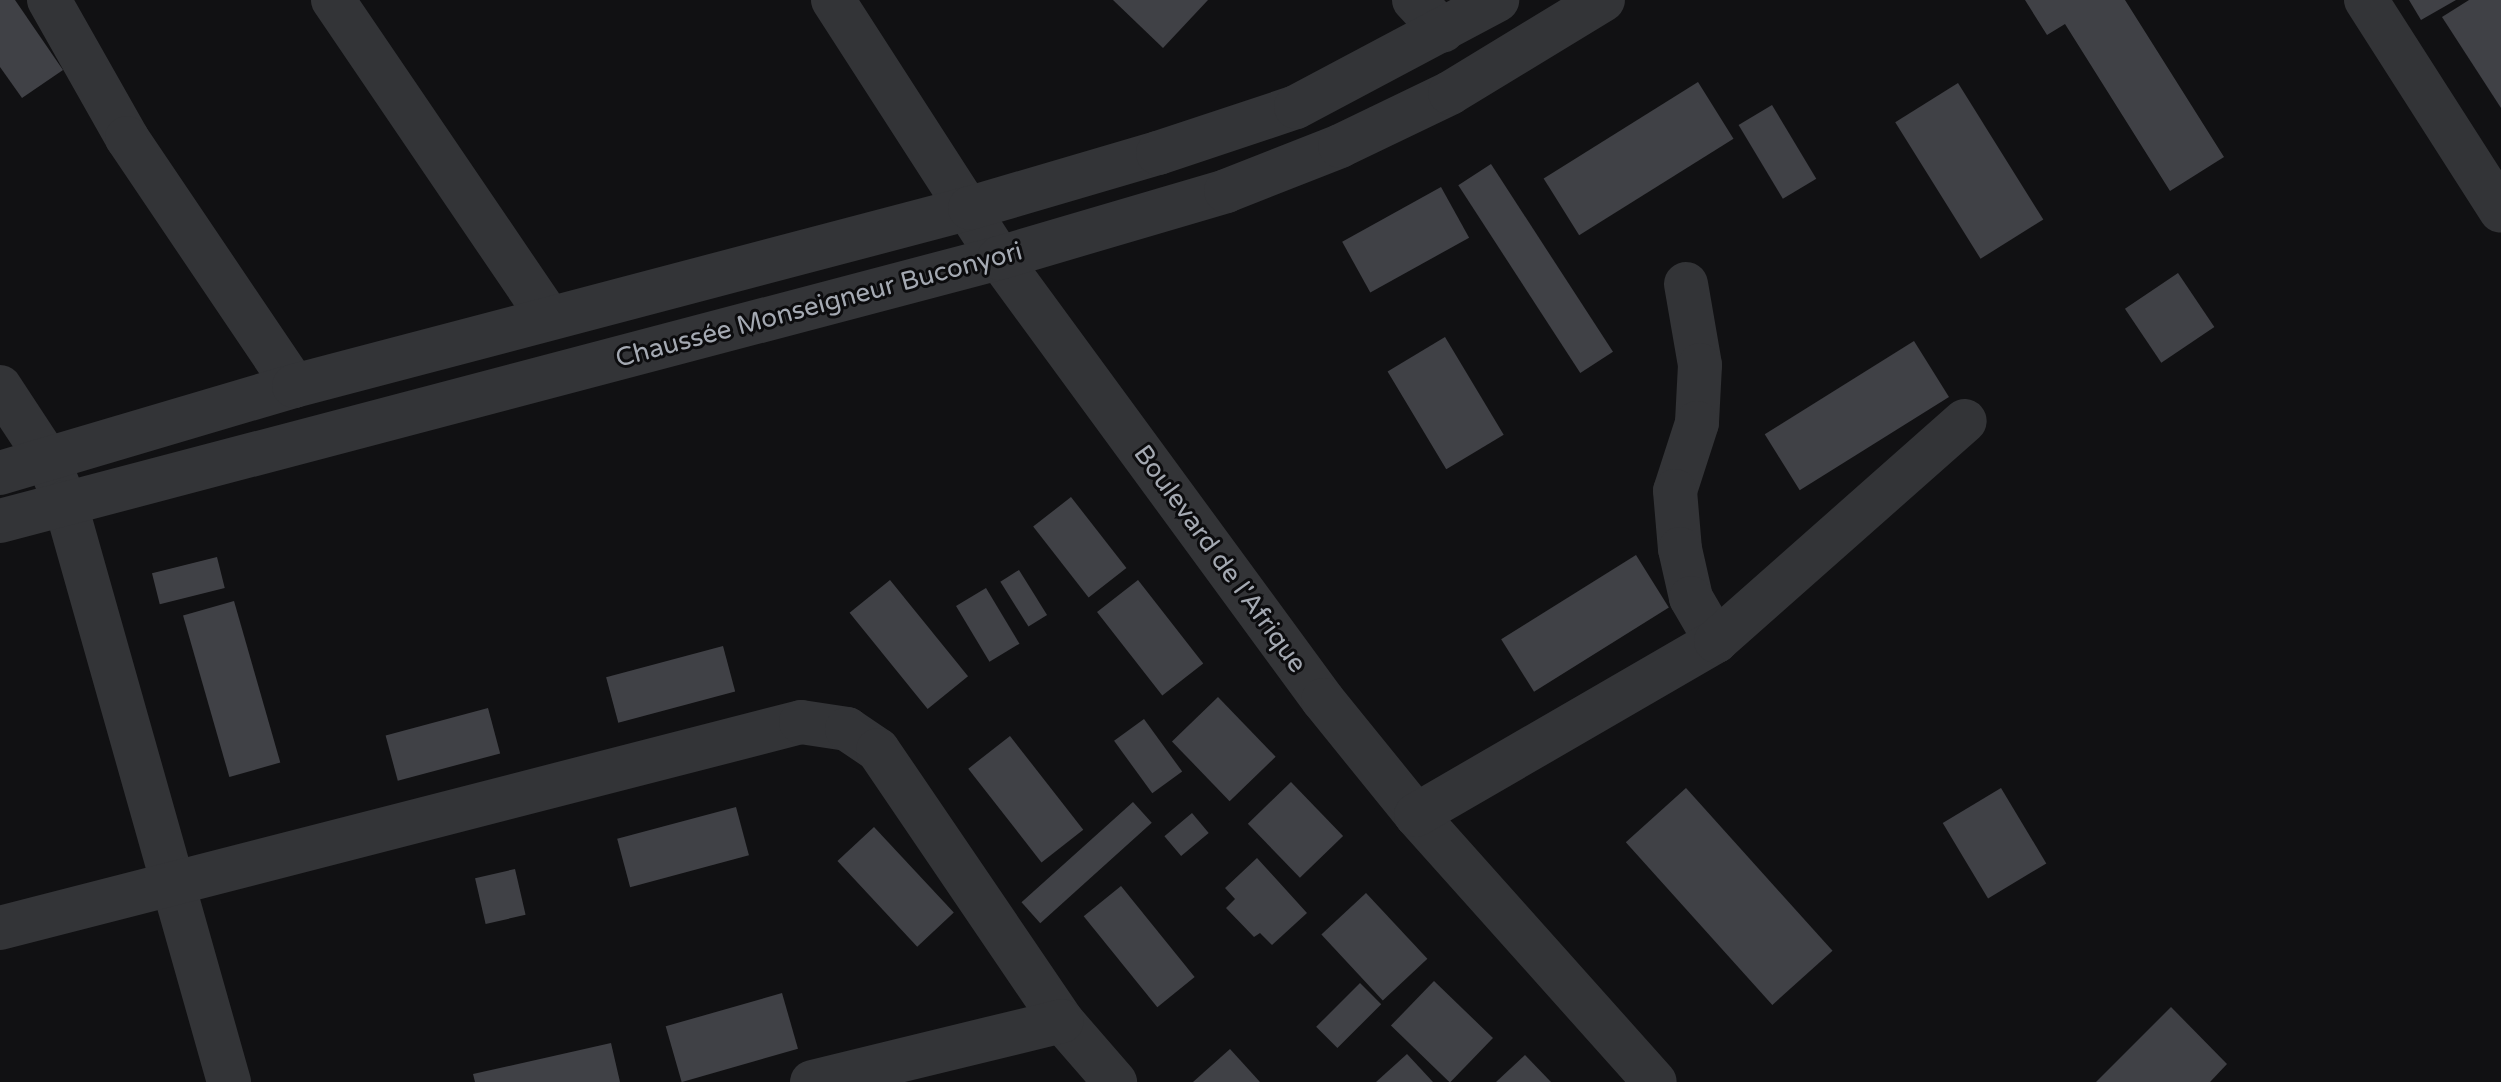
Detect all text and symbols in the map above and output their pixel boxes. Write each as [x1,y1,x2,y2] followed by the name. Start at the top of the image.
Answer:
[612,236,1026,374] street label: Chaussée Monseigneur Buconyori
[1127,439,1313,679] street label: Boulevard de l'Afrique

